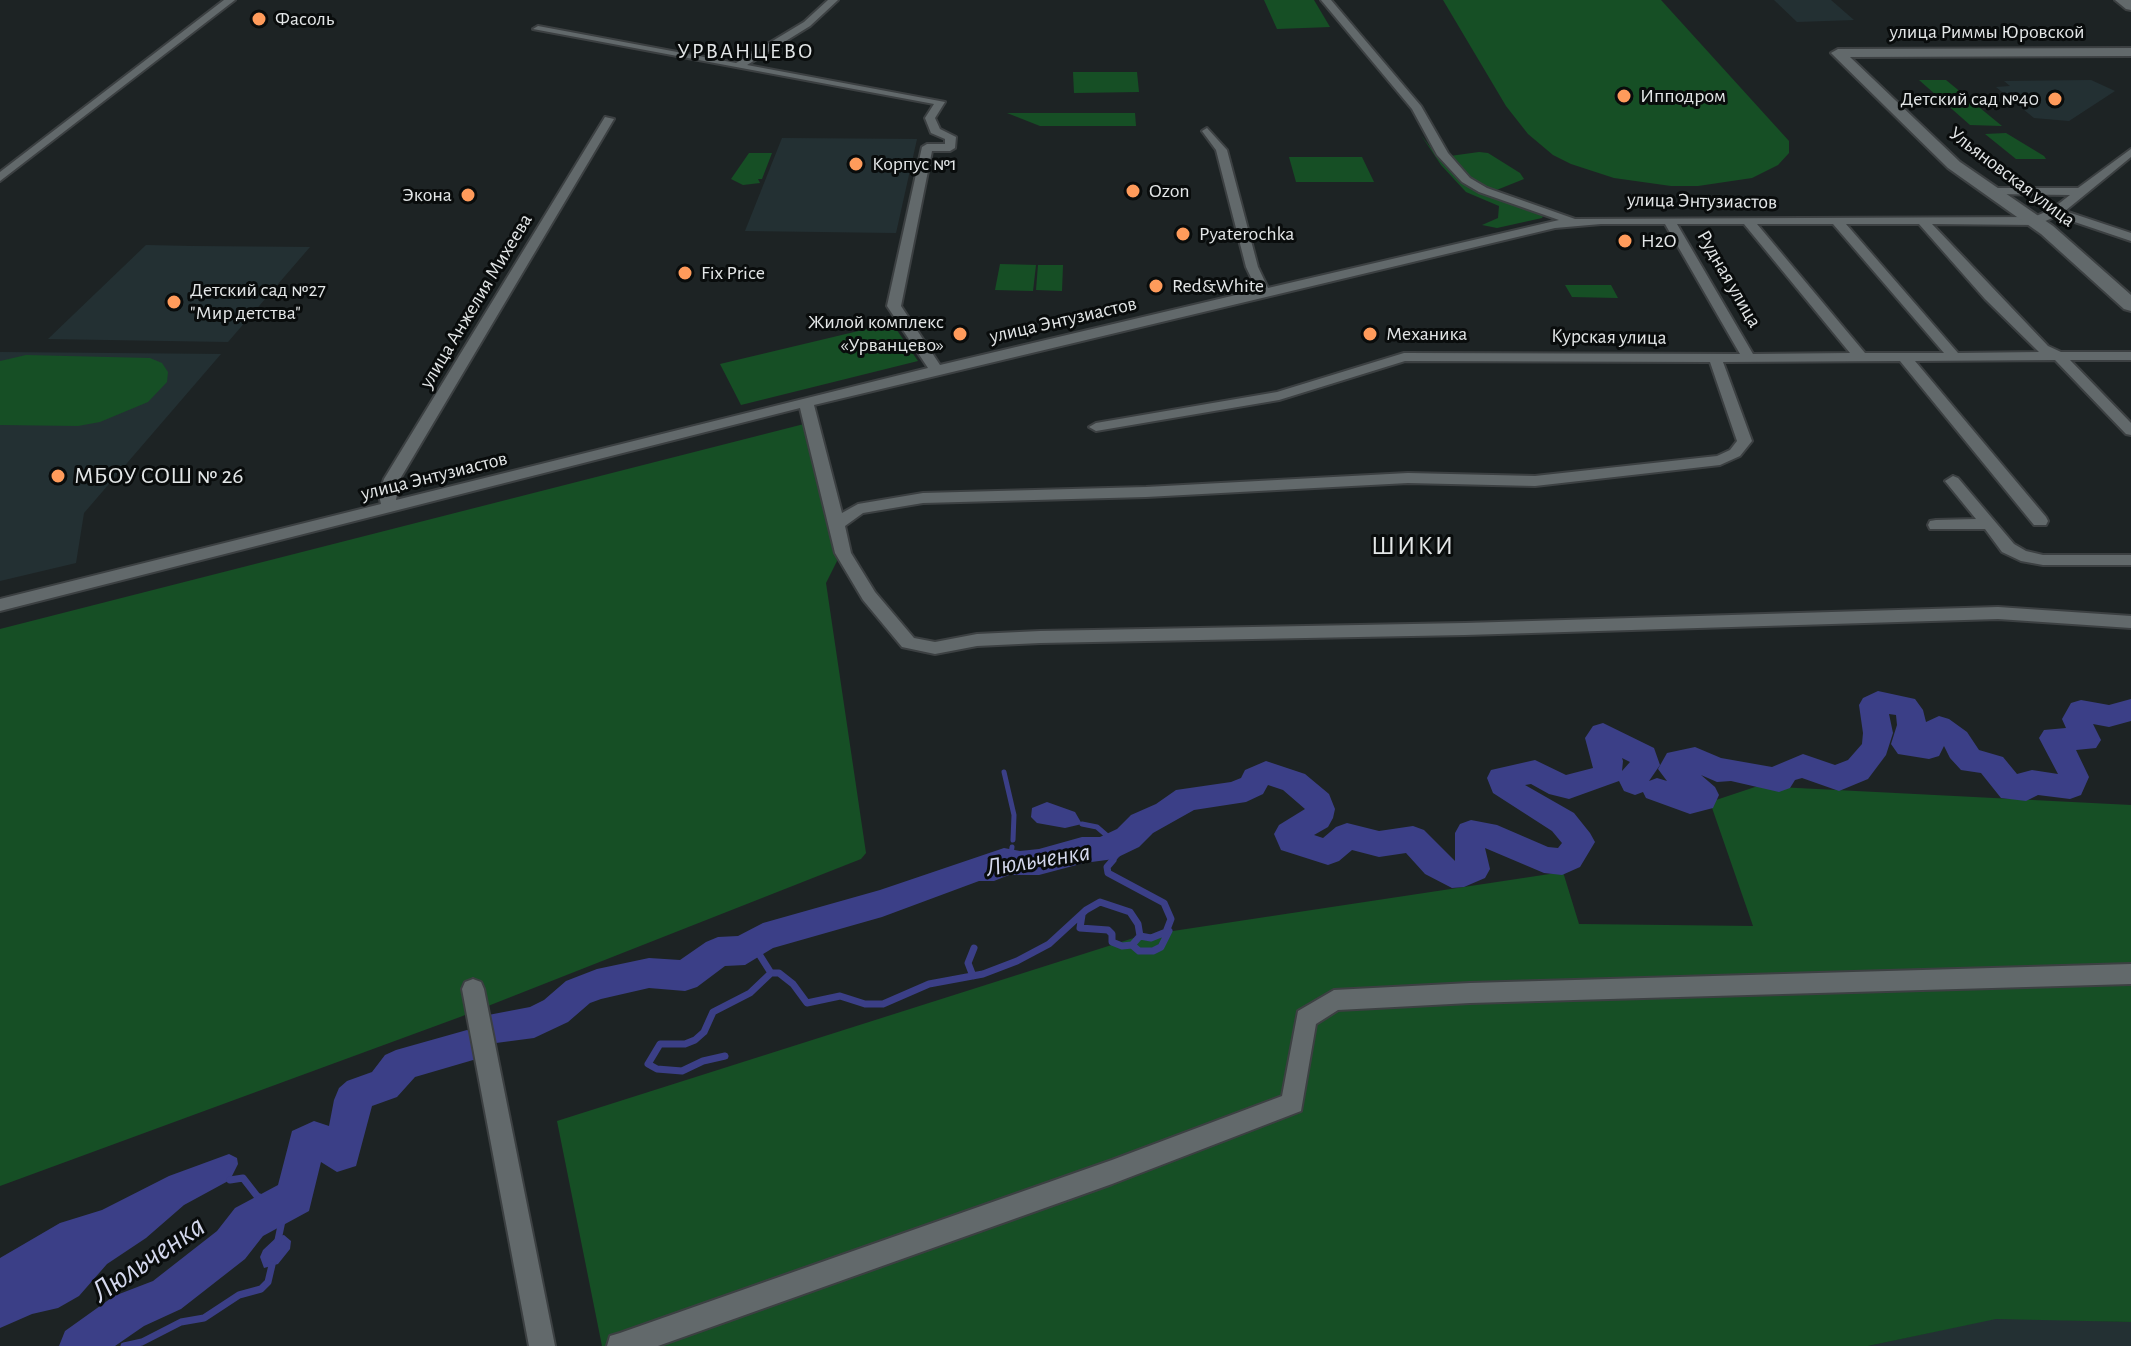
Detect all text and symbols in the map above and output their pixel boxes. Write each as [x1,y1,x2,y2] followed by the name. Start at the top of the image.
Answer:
[275,7,334,31] place label: Фасоль
[250,10,268,28] marker: Фасоль
[1890,20,2084,44] street label: улица Риммы Юровской
[677,38,815,64] district label: УРВАНЦЕВО
[1640,84,1726,108] place label: Ипподром
[1615,87,1633,105] marker: Ипподром
[1900,87,2039,111] place label: Детский сад №40
[2046,90,2064,108] marker: Детский сад №40
[1944,122,2080,232] street label: Ульяновская улица
[872,152,957,176] place label: Корпус №1
[847,155,865,173] marker: Корпус №1
[1149,179,1190,203] place label: Ozon
[1124,182,1142,200] marker: Ozon
[402,183,452,207] place label: Экона
[459,186,477,204] marker: Экона
[1627,188,1777,214] street label: улица Энтузиастов
[414,209,538,393] street label: улица Анжелия Михеева
[1199,222,1294,246] place label: Pyaterochka
[1174,225,1192,243] marker: Pyaterochka
[1691,226,1767,332] street label: Рудная улица
[1641,229,1676,253] place label: H2O
[1616,232,1634,250] marker: H2O
[701,261,765,285] place label: Fix Price
[676,264,694,282] marker: Fix Price
[1172,274,1264,298] place label: Red&White
[1147,277,1165,295] marker: Red&White
[190,278,326,325] place label: Детский сад №27 "Мир детства"
[987,291,1139,349] street label: улица Энтузиастов
[165,293,183,311] marker: Детский сад №27 "Мир детства"
[808,310,944,357] place label: Жилой комплекс «Урванцево»
[1386,322,1467,346] place label: Механика
[1551,324,1667,350] street label: Курская улица
[951,325,969,343] marker: Жилой комплекс «Урванцево»
[1361,325,1379,343] marker: Механика
[358,446,510,506] street label: улица Энтузиастов
[74,462,244,490] place label: МБОУ СОШ № 26
[49,467,67,485] marker: МБОУ СОШ № 26
[1371,530,1455,562] district label: ШИКИ
[984,836,1092,884] water label: Люльченка
[84,1207,212,1311] water label: Люльченка

